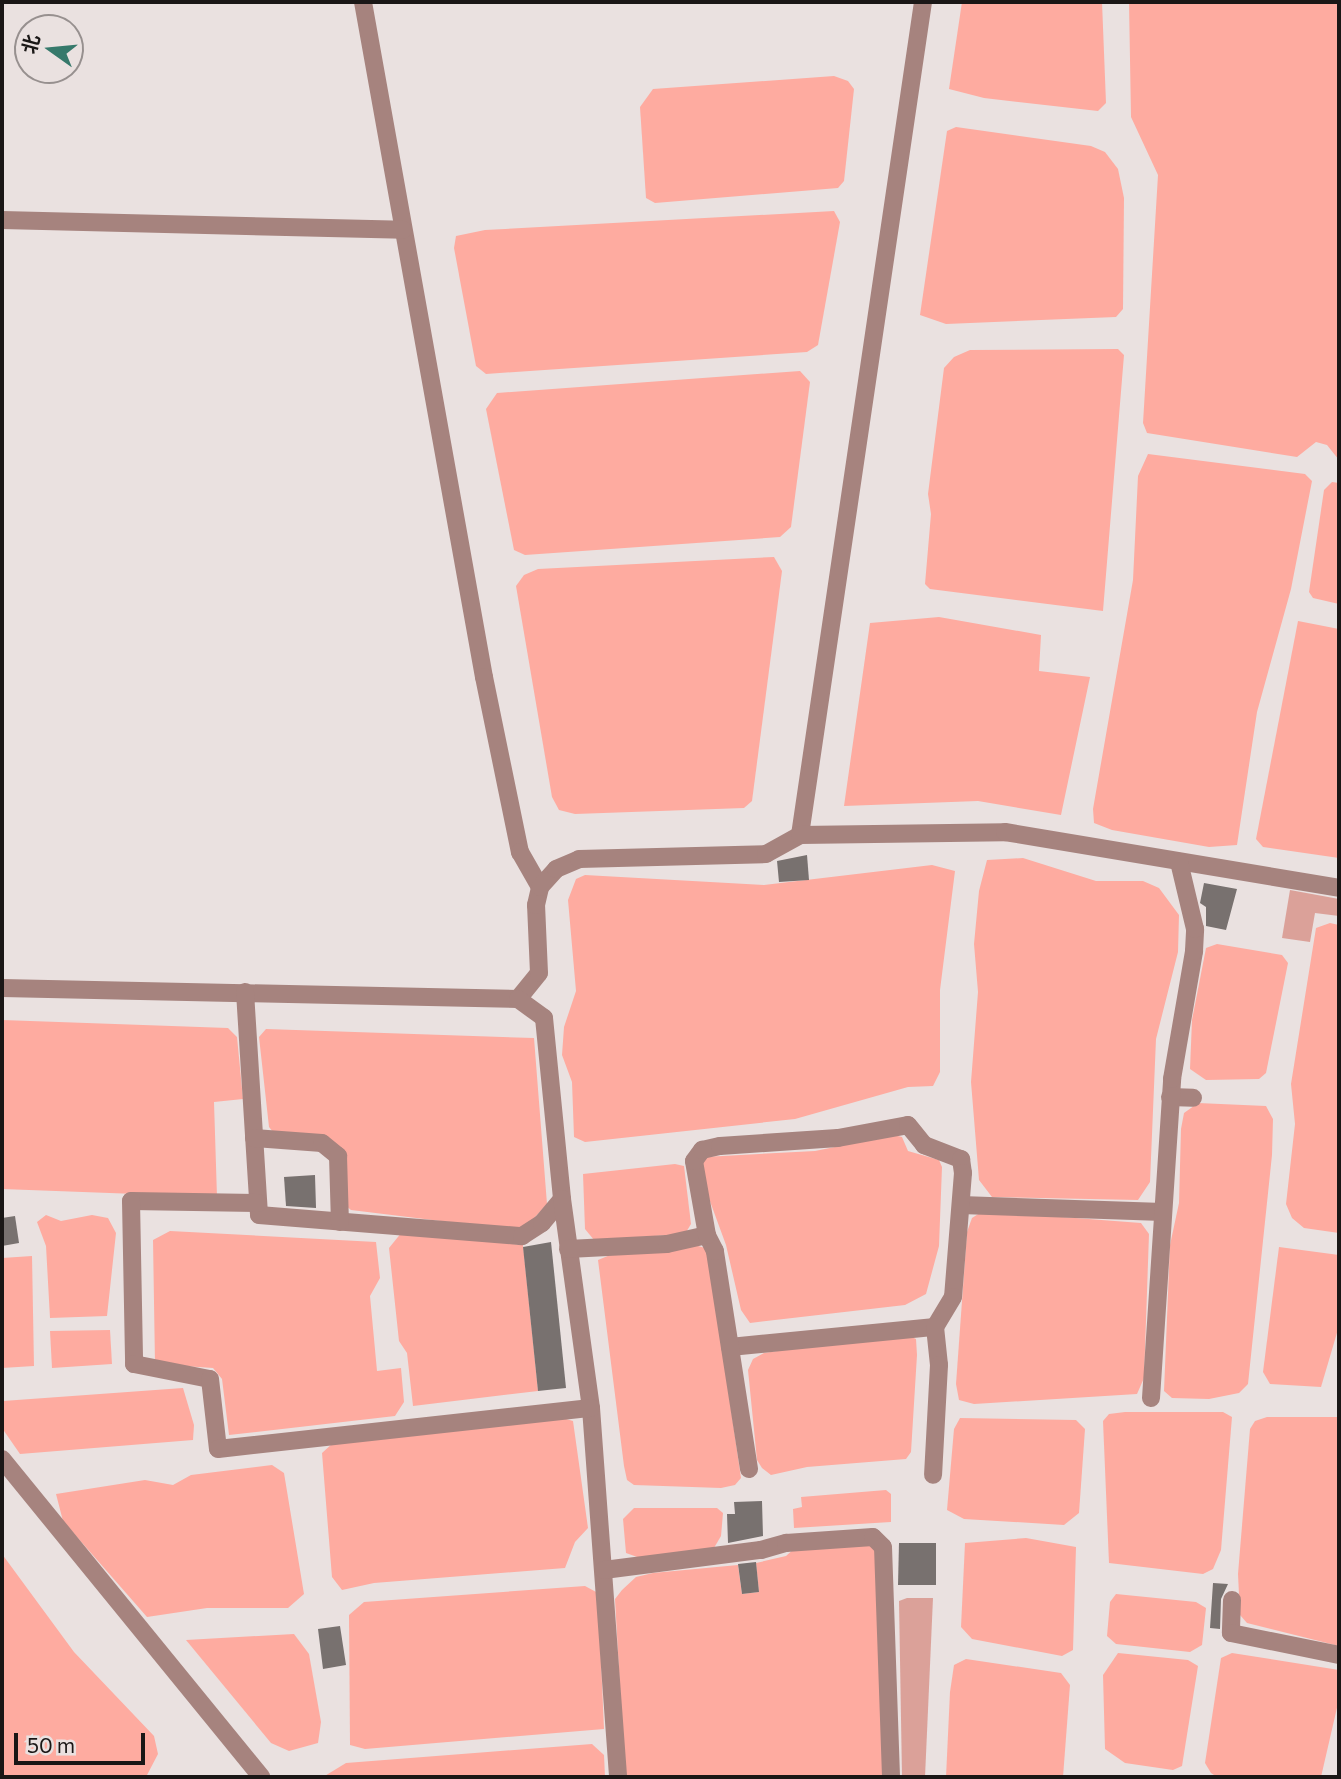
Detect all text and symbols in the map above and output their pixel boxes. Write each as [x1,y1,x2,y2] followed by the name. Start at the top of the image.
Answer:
[14,14,84,84] north arrow
[17,32,44,56] text: 北
[18,1720,149,1764] scale bar
[27,1732,75,1757] text: 50 m

